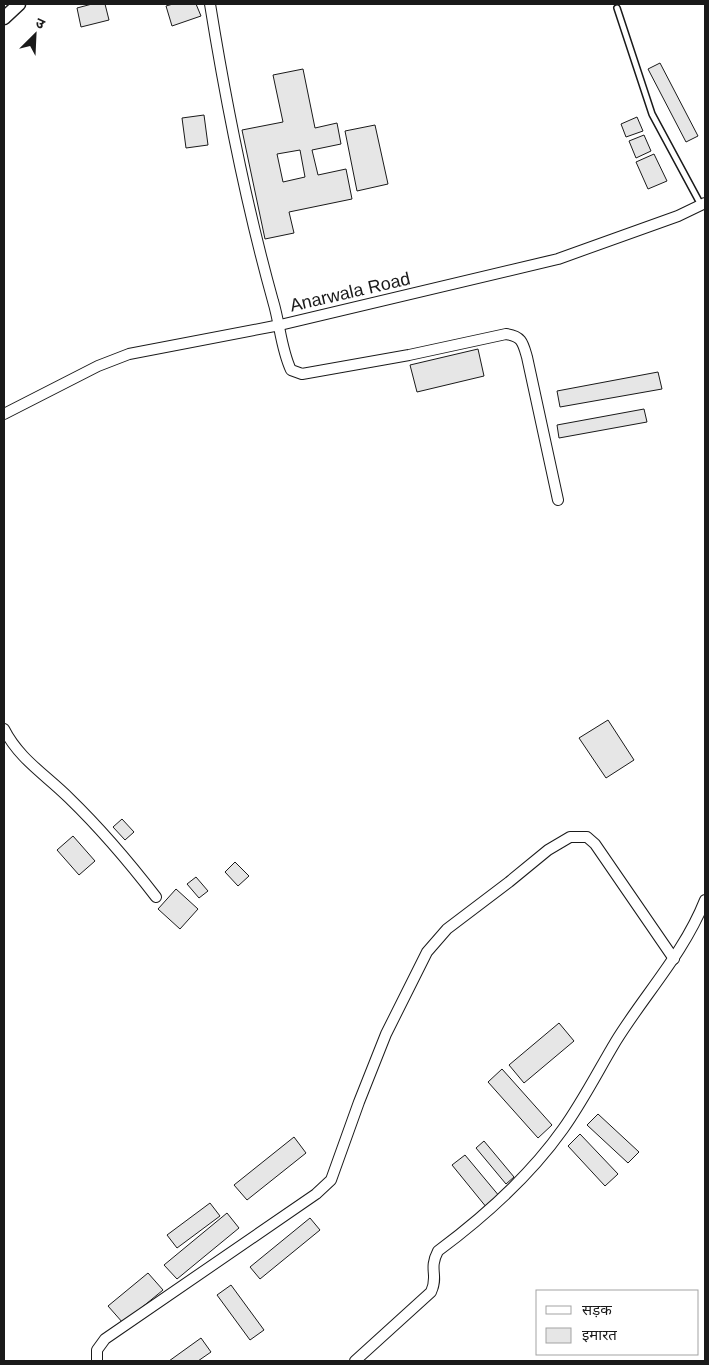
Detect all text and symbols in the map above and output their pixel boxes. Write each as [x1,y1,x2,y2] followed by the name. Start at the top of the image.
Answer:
[10,10,60,60] north arrow
[33,14,48,32] text: उ
[288,268,412,316] street label: Anarwala Road
[536,1290,699,1355] legend
[582,1301,612,1318] text: सड़क
[582,1326,617,1343] text: इमारत

